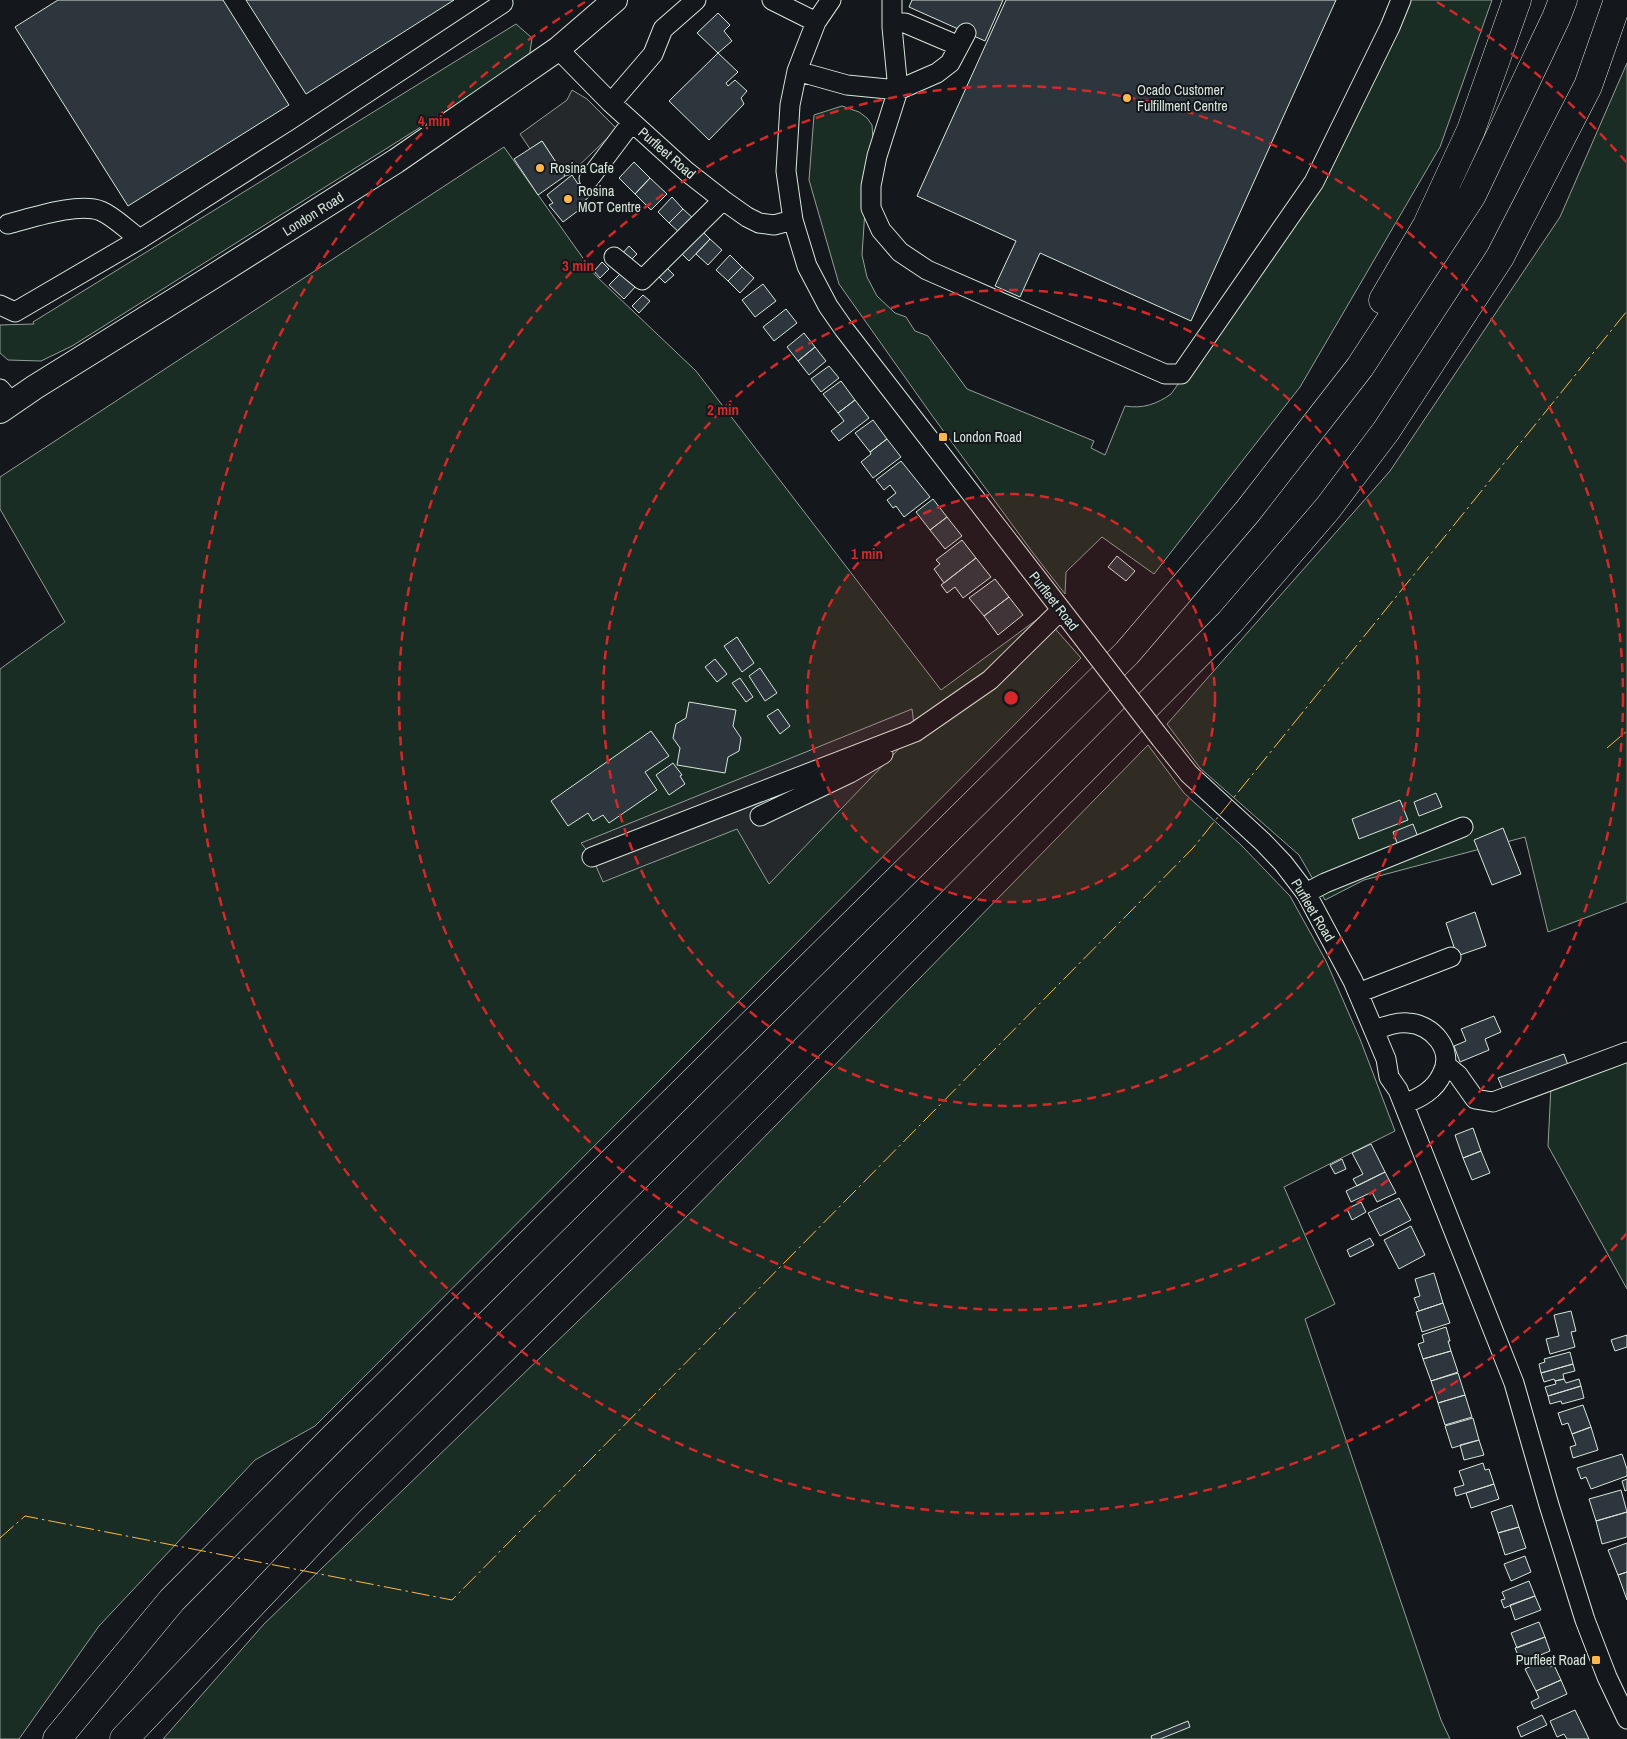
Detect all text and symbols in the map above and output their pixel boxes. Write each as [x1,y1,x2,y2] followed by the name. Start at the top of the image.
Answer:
[1137,81,1228,115] place label: Ocado Customer Fulfillment Centre
[1121,92,1133,104] marker: Ocado Customer Fulfillment Centre
[418,110,450,131] text: 4 min
[635,123,699,183] street label: Purfleet Road
[550,159,614,177] place label: Rosina Cafe
[534,162,546,174] marker: Rosina Cafe
[578,182,641,216] place label: Rosina MOT Centre
[279,188,347,240] street label: London Road
[562,193,574,205] marker: Rosina MOT Centre
[562,255,594,276] text: 3 min
[707,399,739,420] text: 2 min
[953,428,1022,446] place label: London Road
[937,431,949,443] marker: London Road
[851,543,883,564] text: 1 min
[1025,568,1083,634] street label: Purfleet Road
[1002,689,1020,707] centre of rings
[1287,875,1339,945] street label: Purfleet Road
[1516,1651,1586,1669] place label: Purfleet Road
[1590,1654,1602,1666] marker: Purfleet Road

